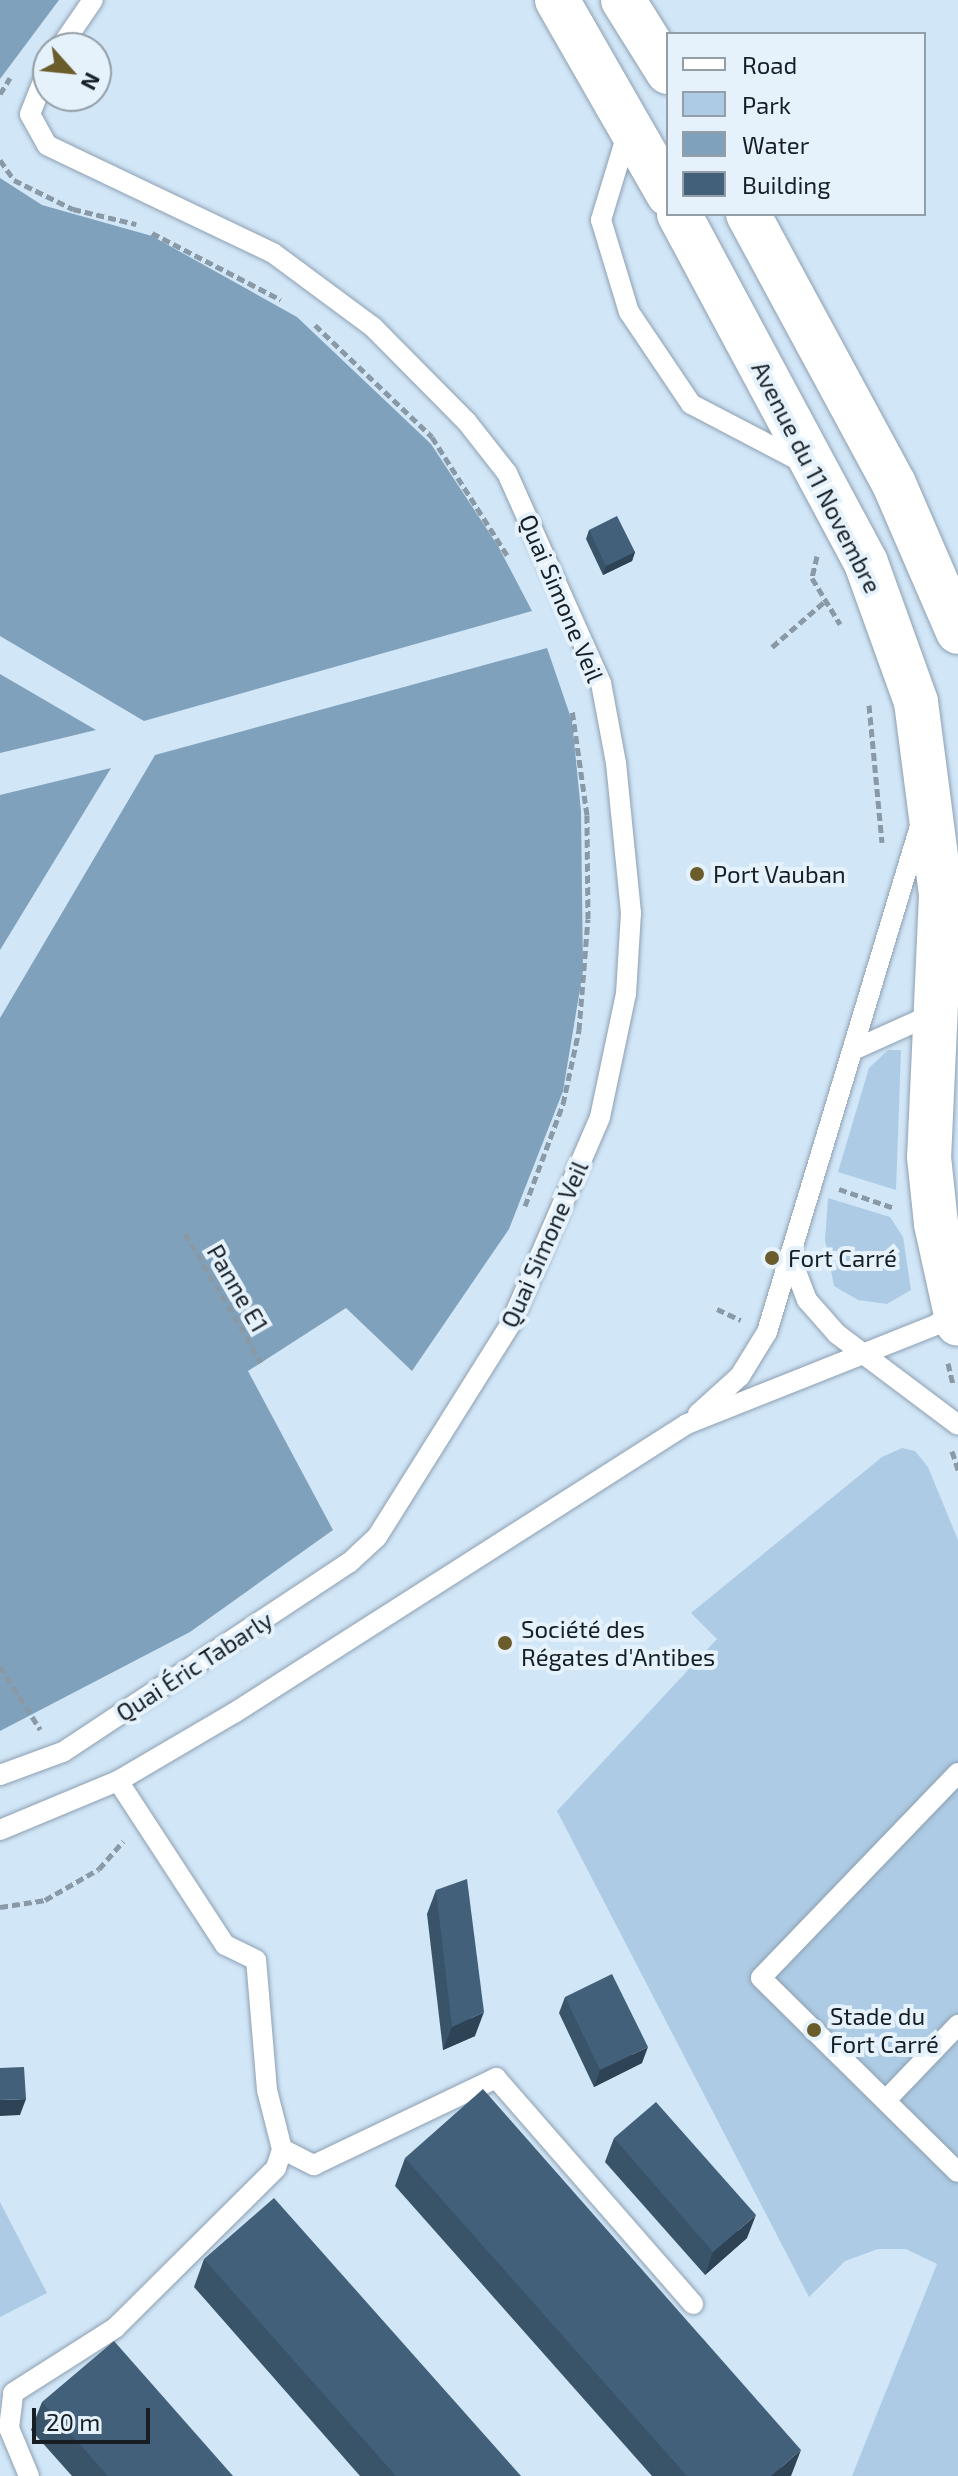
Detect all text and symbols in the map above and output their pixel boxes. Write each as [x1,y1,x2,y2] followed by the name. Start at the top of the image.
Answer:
[32,32,112,112] north arrow
[666,32,926,216] legend
[742,50,797,79] text: Road
[76,69,107,95] text: N
[742,90,791,119] text: Park
[742,130,809,159] text: Water
[742,170,831,199] text: Building
[746,357,888,597] street label: Avenue du 11 Novembre
[514,509,610,687] street label: Quai Simone Veil
[713,860,846,888] place label: Port Vauban
[688,865,706,883] marker: Port Vauban
[494,1156,594,1332] street label: Quai Simone Veil
[201,1239,275,1337] street label: Panne E1
[788,1244,897,1272] place label: Fort Carré
[763,1249,781,1267] marker: Fort Carré
[110,1605,278,1727] street label: Quai Éric Tabarly
[521,1615,715,1671] place label: Société des Régates d'Antibes
[496,1634,514,1652] marker: Société des Régates d'Antibes
[830,2002,939,2058] place label: Stade du Fort Carré
[805,2021,823,2039] marker: Stade du Fort Carré
[36,2392,154,2442] scale bar
[46,2407,100,2436] text: 20 m

